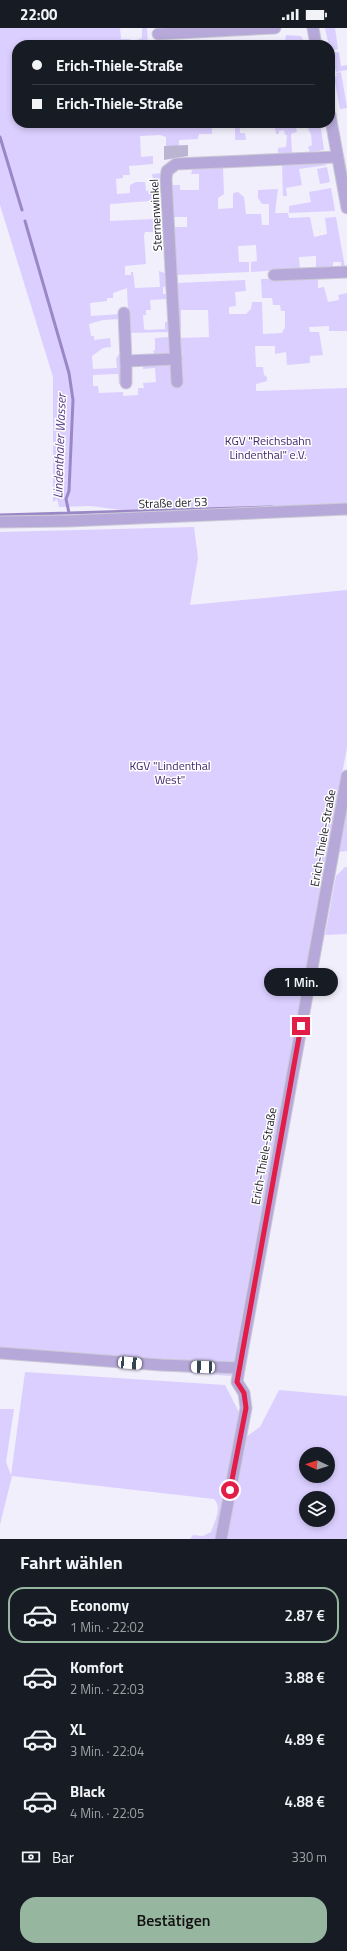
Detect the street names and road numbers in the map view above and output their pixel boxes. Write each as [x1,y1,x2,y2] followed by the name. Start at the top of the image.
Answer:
[144,178,167,252] street label: Sternenwinkel
[138,492,208,513] street label: Straße der 53
[305,788,340,888] street label: Erich-Thiele-Straße
[246,1106,281,1206] street label: Erich-Thiele-Straße

